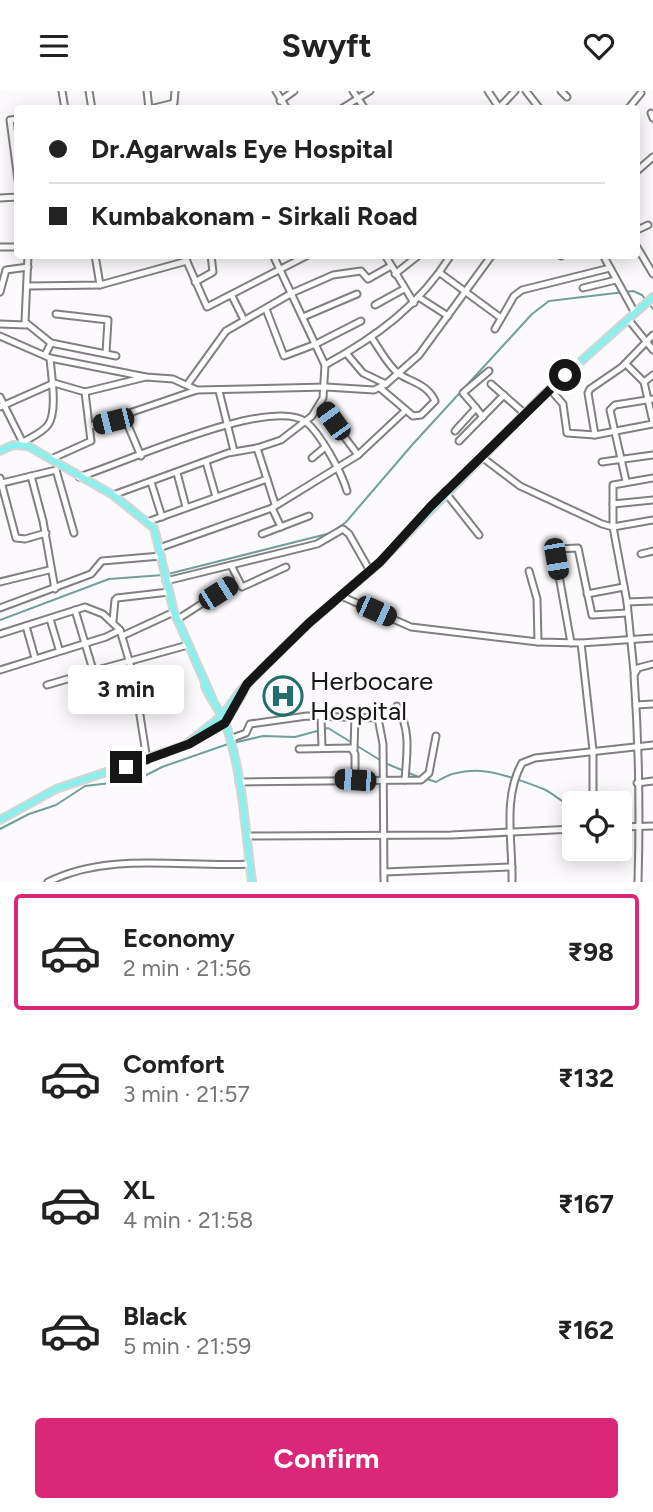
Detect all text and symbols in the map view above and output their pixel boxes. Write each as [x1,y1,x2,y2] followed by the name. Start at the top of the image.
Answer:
[35,27,73,65] icon: menu
[281,27,372,65] text: Swyft
[580,27,618,65] icon: heart
[91,133,393,165] text: Dr.Agarwals Eye Hospital
[91,200,418,232] text: Kumbakonam - Sirkali Road
[549,359,581,391] route start
[313,398,354,444] car
[91,406,136,436] car
[543,536,570,582] car
[195,573,242,613] car
[353,593,400,629] car
[68,665,184,715] callout: 3 min
[310,665,433,727] place label: Herbocare Hospital
[97,675,155,703] text: 3 min
[262,675,304,717] hospital icon: Herbocare Hospital
[110,751,142,783] route end
[334,768,377,792] car
[562,791,632,861] map controls
[562,791,632,861] button: locate
[39,921,102,984] icon: car
[123,922,235,954] text: Economy
[567,936,614,968] text: ₹98
[123,954,251,982] text: 2 min · 21:56
[39,1047,102,1110] icon: car
[123,1048,225,1080] text: Comfort
[558,1062,614,1094] text: ₹132
[123,1080,250,1108] text: 3 min · 21:57
[39,1173,102,1236] icon: car
[123,1174,155,1206] text: XL
[558,1188,614,1220] text: ₹167
[123,1206,253,1234] text: 4 min · 21:58
[39,1299,102,1362] icon: car
[123,1300,187,1332] text: Black
[557,1314,614,1346] text: ₹162
[123,1332,251,1360] text: 5 min · 21:59
[35,1418,618,1498] button: Confirm

